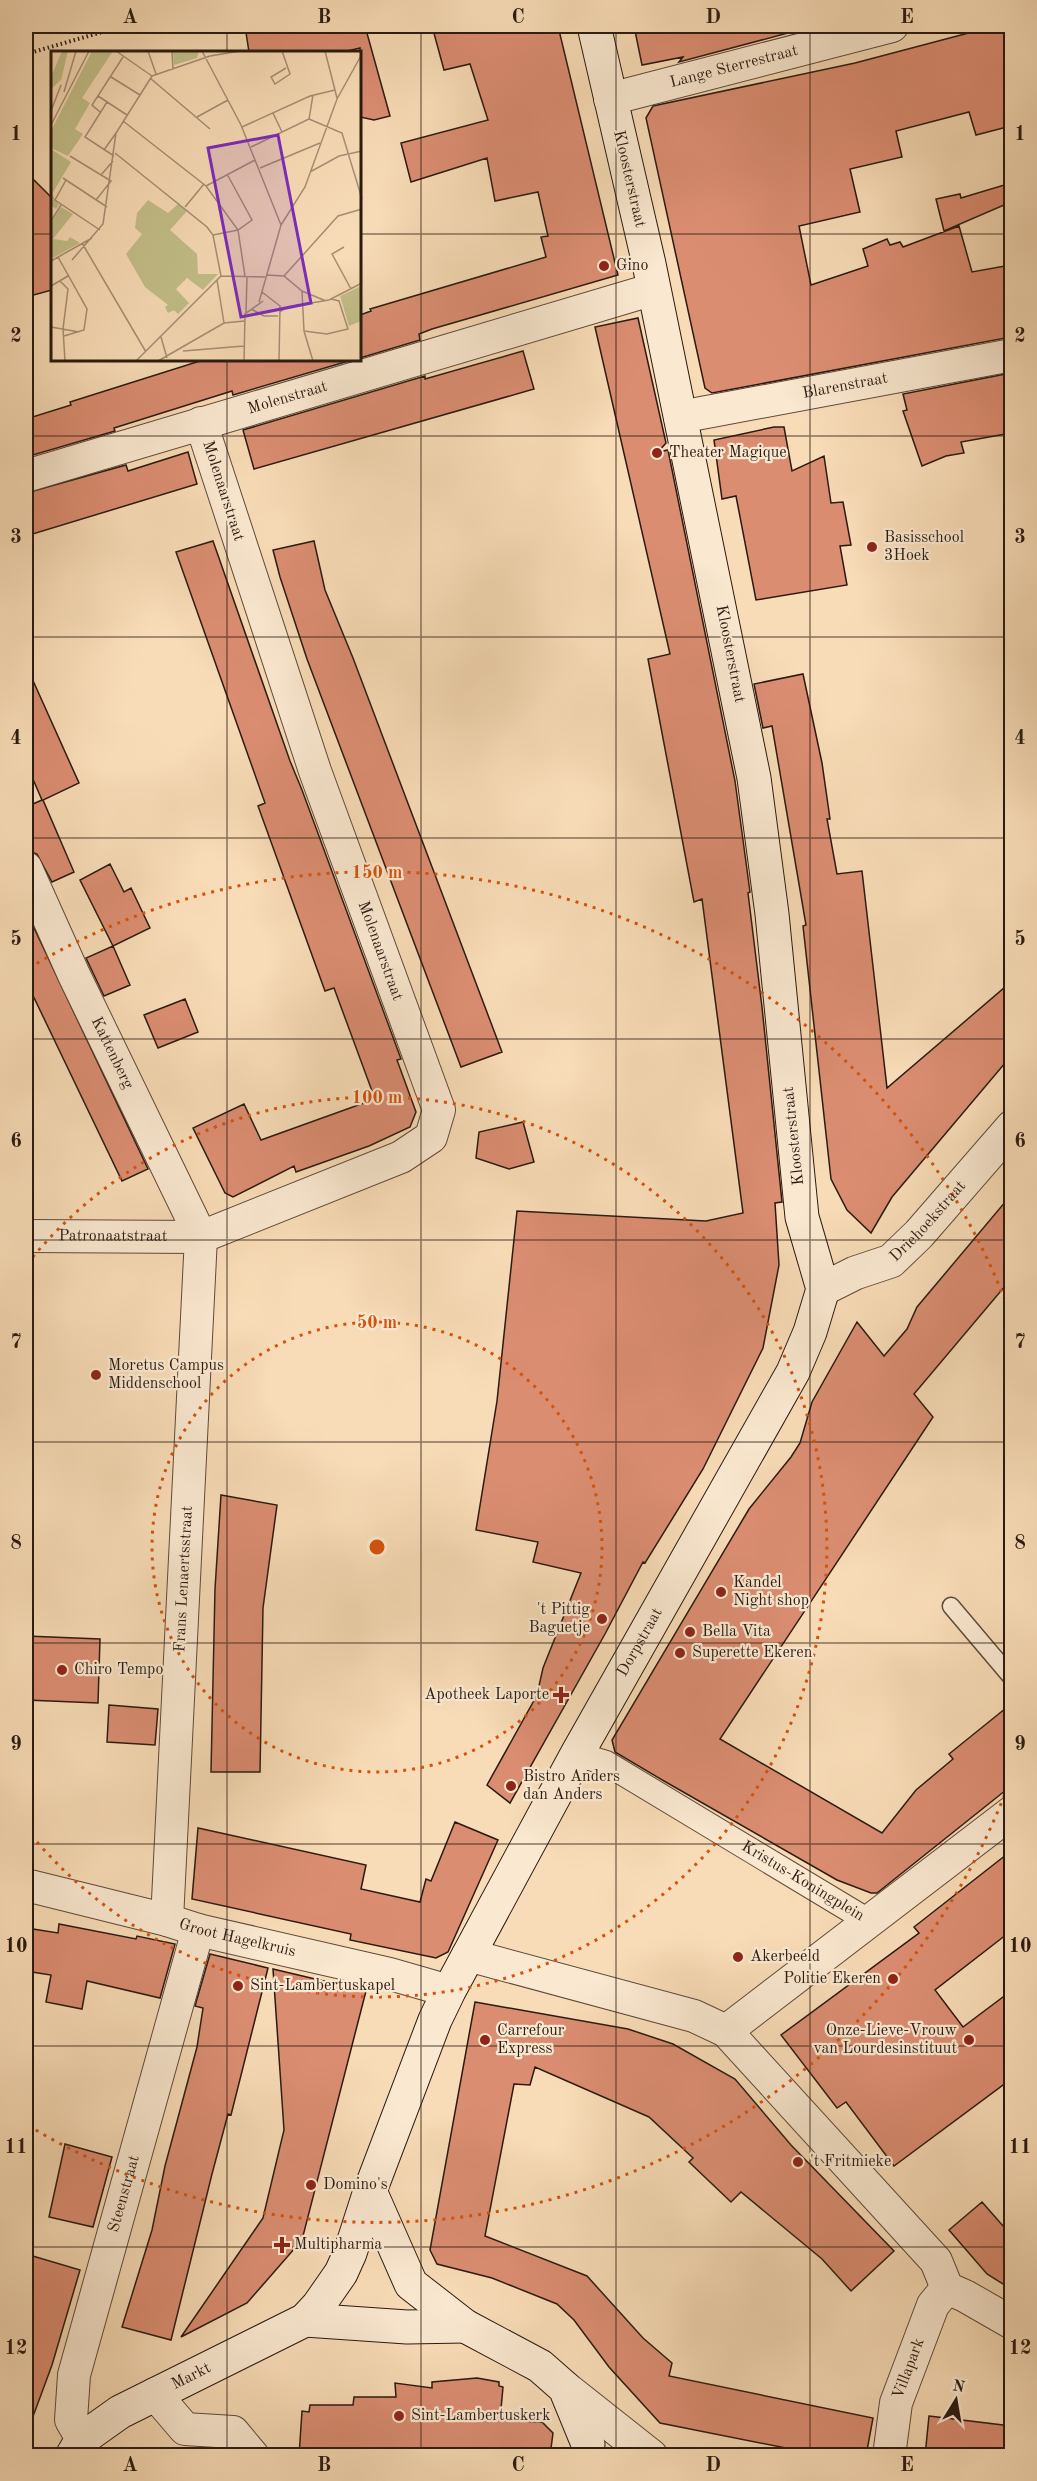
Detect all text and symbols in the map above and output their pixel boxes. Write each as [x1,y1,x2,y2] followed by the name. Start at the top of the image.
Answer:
[122,8,138,28] text: A
[317,8,331,28] text: B
[511,8,525,28] text: C
[705,8,721,28] text: D
[900,8,914,28] text: E
[668,43,800,91] street label: Lange Sterrestraat
[51,51,362,362] inset map
[10,125,22,145] text: 1
[1014,125,1026,145] text: 1
[610,129,648,230] street label: Kloosterstraat
[616,258,648,274] place label: Gino
[597,259,611,273] marker: Gino
[10,327,22,347] text: 2
[1014,327,1026,347] text: 2
[801,370,889,402] street label: Blarenstraat
[246,379,330,417] street label: Molenstraat
[199,439,247,544] street label: Molenaarstraat
[669,445,787,461] place label: Theater Magique
[650,446,664,460] marker: Theater Magique
[10,528,22,548] text: 3
[1014,528,1026,548] text: 3
[884,530,964,564] place label: Basisschool 3Hoek
[865,540,879,554] marker: Basisschool 3Hoek
[713,604,747,705] street label: Kloosterstraat
[10,729,22,749] text: 4
[1014,729,1026,749] text: 4
[352,864,402,882] text: 150 m
[355,899,406,1003] street label: Molenaarstraat
[10,929,22,950] text: 5
[1014,929,1026,950] text: 5
[88,1014,136,1092] street label: Kattenberg
[781,1085,807,1186] street label: Kloosterstraat
[352,1089,402,1107] text: 100 m
[10,1132,22,1152] text: 6
[1014,1132,1026,1152] text: 6
[887,1178,969,1265] street label: Driehoekstraat
[59,1228,168,1245] street label: Patronaatstraat
[357,1314,397,1332] text: 50 m
[10,1333,22,1353] text: 7
[1014,1333,1026,1353] text: 7
[108,1358,224,1392] place label: Moretus Campus Middenschool
[89,1368,103,1382] marker: Moretus Campus Middenschool
[172,1505,196,1653] street label: Frans Lenaertsstraat
[10,1534,22,1554] text: 8
[1014,1534,1026,1554] text: 8
[367,1537,387,1557] centre of rings
[733,1575,809,1609] place label: Kandel Night shop
[714,1585,728,1599] marker: Kandel Night shop
[528,1602,590,1636] place label: 't Pittig Baguetje
[614,1605,666,1679] street label: Dorpstraat
[595,1612,609,1626] marker: 't Pittig Baguetje
[702,1624,771,1640] place label: Bella Vita
[683,1625,697,1639] marker: Bella Vita
[692,1645,813,1661] place label: Superette Ekeren
[673,1646,687,1660] marker: Superette Ekeren
[74,1662,163,1678] place label: Chiro Tempo
[55,1663,69,1677] marker: Chiro Tempo
[424,1687,549,1703] place label: Apotheek Laporte
[554,1688,568,1702] marker: Apotheek Laporte
[10,1735,22,1755] text: 9
[1014,1735,1026,1755] text: 9
[523,1769,620,1803] place label: Bistro Anders dan Anders
[504,1779,518,1793] marker: Bistro Anders dan Anders
[739,1838,867,1925] street label: Kristus-Koningplein
[177,1916,297,1960] street label: Groot Hagelkruis
[4,1937,28,1957] text: 10
[1008,1937,1032,1957] text: 10
[750,1949,820,1965] place label: Akerbeeld
[731,1950,745,1964] marker: Akerbeeld
[783,1971,881,1987] place label: Politie Ekeren
[886,1972,900,1986] marker: Politie Ekeren
[250,1978,395,1994] place label: Sint-Lambertuskapel
[231,1979,245,1993] marker: Sint-Lambertuskapel
[497,2023,565,2057] place label: Carrefour Express
[813,2023,958,2057] place label: Onze-Lieve-Vrouw van Lourdesinstituut
[478,2033,492,2047] marker: Carrefour Express
[962,2033,976,2047] marker: Onze-Lieve-Vrouw van Lourdesinstituut
[4,2138,28,2158] text: 11
[1008,2138,1032,2158] text: 11
[106,2153,143,2234] street label: Steenstraat
[810,2154,891,2170] place label: 't Fritmieke
[791,2155,805,2169] marker: 't Fritmieke
[323,2177,388,2193] place label: Domino's
[304,2178,318,2192] marker: Domino's
[294,2237,382,2253] place label: Multipharma
[275,2238,289,2252] marker: Multipharma
[890,2336,928,2401] street label: Villapark
[4,2339,28,2359] text: 12
[1008,2339,1032,2359] text: 12
[169,2360,214,2393] street label: Markt
[926,2370,986,2430] north arrow
[951,2378,967,2396] text: N
[411,2408,551,2424] place label: Sint-Lambertuskerk
[392,2409,406,2423] marker: Sint-Lambertuskerk
[122,2456,138,2476] text: A
[317,2456,331,2476] text: B
[511,2456,525,2476] text: C
[705,2456,721,2476] text: D
[900,2456,914,2476] text: E

